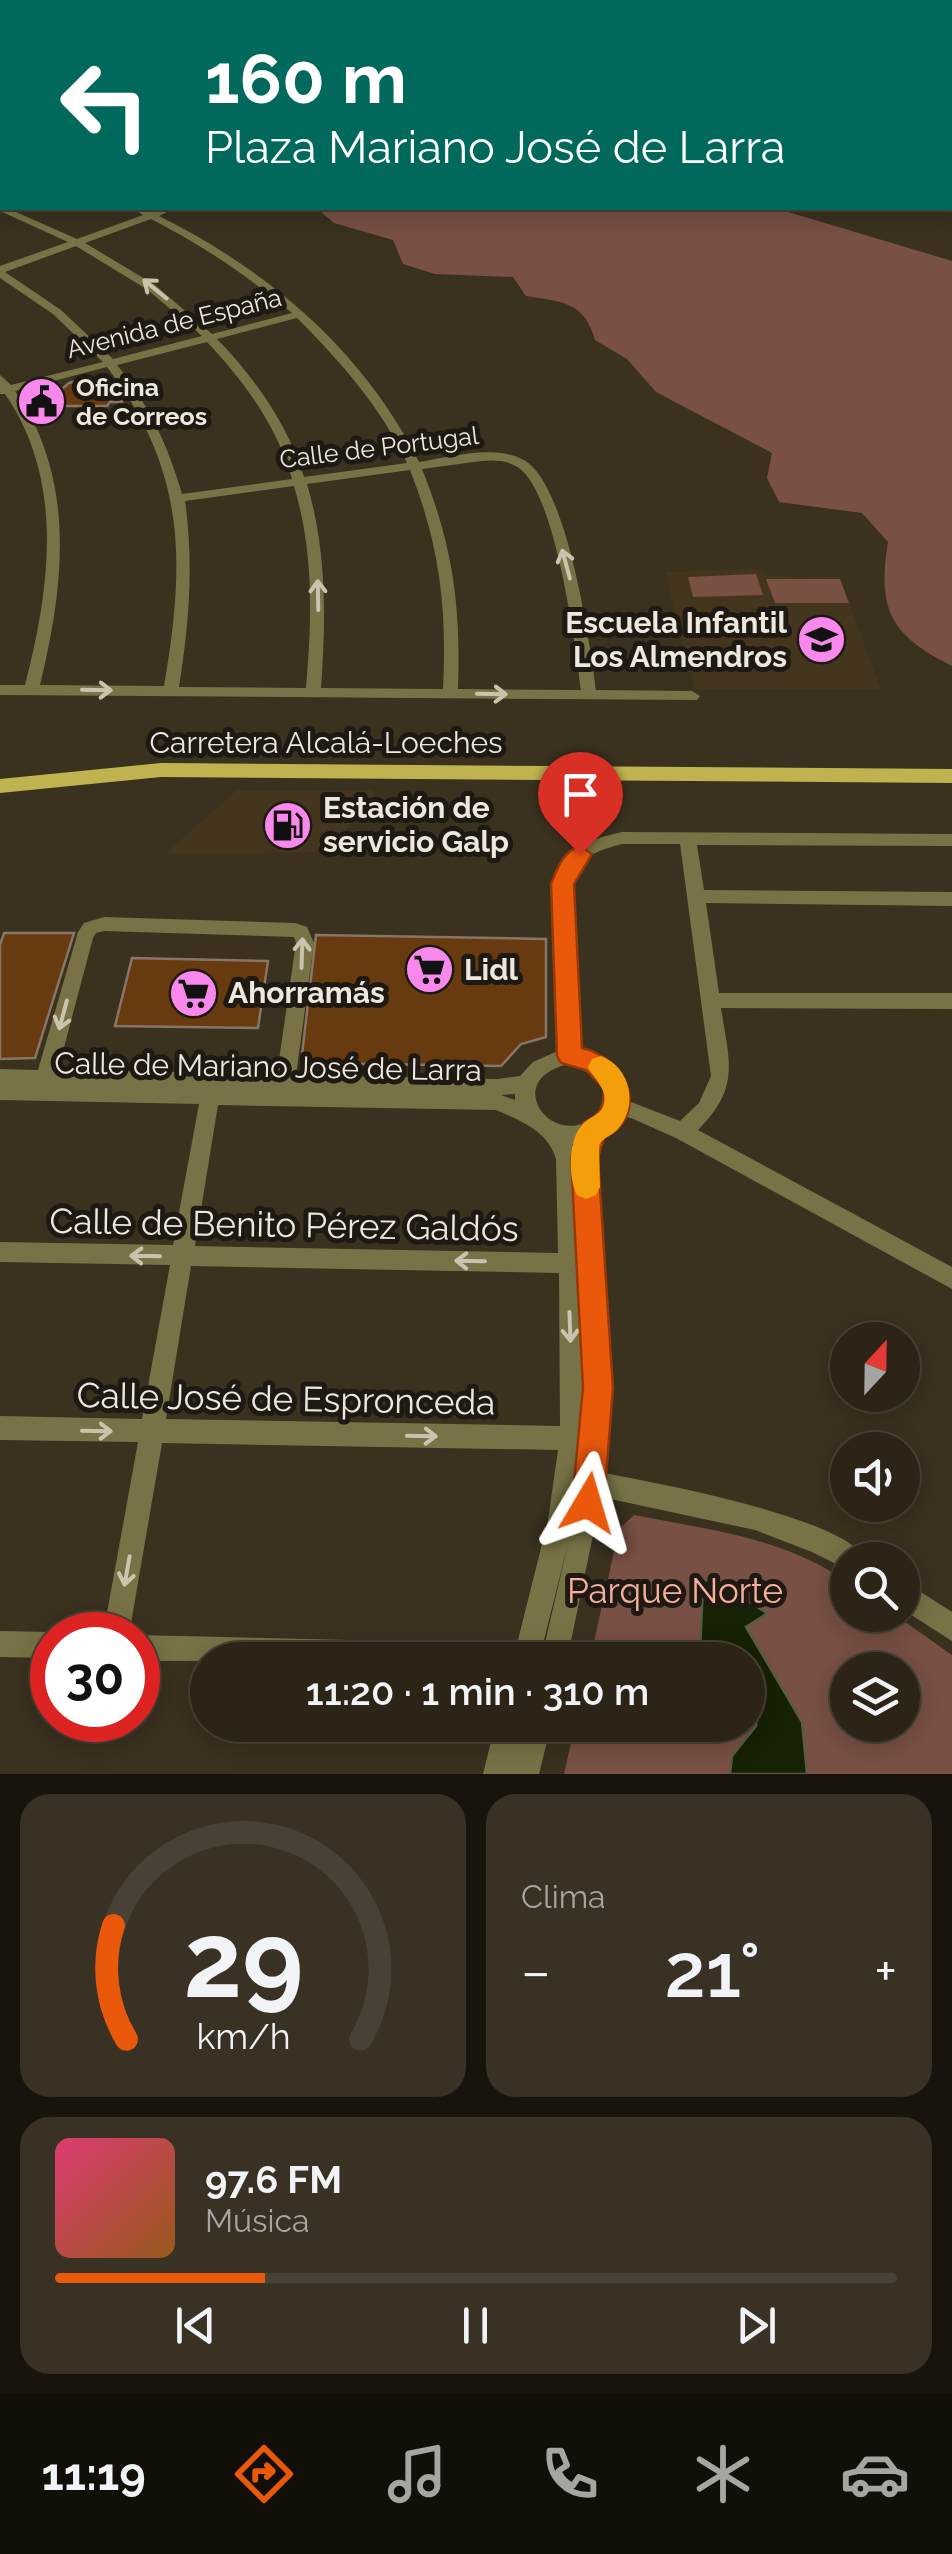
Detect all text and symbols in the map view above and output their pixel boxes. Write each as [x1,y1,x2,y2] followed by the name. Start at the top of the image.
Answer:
[205,37,407,119] text: 160 m
[40,40,170,170] icon: left
[205,121,785,174] text: Plaza Mariano José de Larra
[142,279,169,300] one-way arrow
[63,282,285,364] street label: Avenida de España
[76,372,207,431] place label: Oficina de Correos
[15,375,67,427] public building icon: Oficina de Correos
[278,420,480,474] street label: Calle de Portugal
[556,549,575,580] one-way arrow
[308,579,327,611] one-way arrow
[565,605,787,674] place label: Escuela Infantil Los Almendros
[796,614,848,666] school or university icon: Escuela Infantil Los Almendros
[80,680,113,700] one-way arrow
[476,684,508,703] one-way arrow
[149,725,503,760] street label: Carretera Alcalá-Loeches
[538,752,623,855] pin
[553,767,608,822] icon: arrive
[323,790,509,859] place label: Estación de servicio Galp
[262,799,314,851] fuel station icon: Estación de servicio Galp
[293,937,312,970] one-way arrow
[403,944,455,996] supermarket icon: Lidl
[464,952,519,987] place label: Lidl
[167,967,219,1019] supermarket icon: Ahorramás
[228,975,385,1010] place label: Ahorramás
[53,999,72,1030] one-way arrow
[54,1045,482,1088] street label: Calle de Mariano José de Larra
[49,1200,519,1249] street label: Calle de Benito Pérez Galdós
[130,1246,162,1265] one-way arrow
[455,1252,487,1271] one-way arrow
[560,1310,579,1342] one-way arrow
[830,1322,920,1412] north arrow
[830,1322,920,1742] map controls
[76,1374,496,1423] street label: Calle José de Espronceda
[81,1421,113,1440] one-way arrow
[406,1426,438,1446] one-way arrow
[830,1432,920,1522] button: sound
[536,1451,640,1555] position arrow
[830,1542,920,1632] button: search
[117,1555,136,1587] one-way arrow
[567,1570,783,1611] park label: Parque Norte
[30,1612,160,1742] speed limit sign: 30
[830,1652,920,1742] button: layers
[306,1669,649,1714] text: 11:20 · 1 min · 310 m
[521,1878,605,1915] text: Clima
[183,1899,303,2021] text: 29
[665,1926,760,2015] text: 21°
[521,1939,551,2004] text: −
[874,1939,897,2004] text: +
[196,2015,290,2057] text: km/h
[205,2157,342,2202] text: 97.6 FM
[205,2202,310,2239] text: Música
[168,2298,223,2353] icon: previous
[448,2298,503,2353] icon: pause
[729,2298,784,2353] icon: next
[229,2439,299,2509] icon: directions
[382,2439,452,2509] icon: music
[535,2439,605,2509] icon: phone
[688,2439,758,2509] icon: climate
[840,2439,910,2509] icon: car
[41,2448,146,2501] text: 11:19

